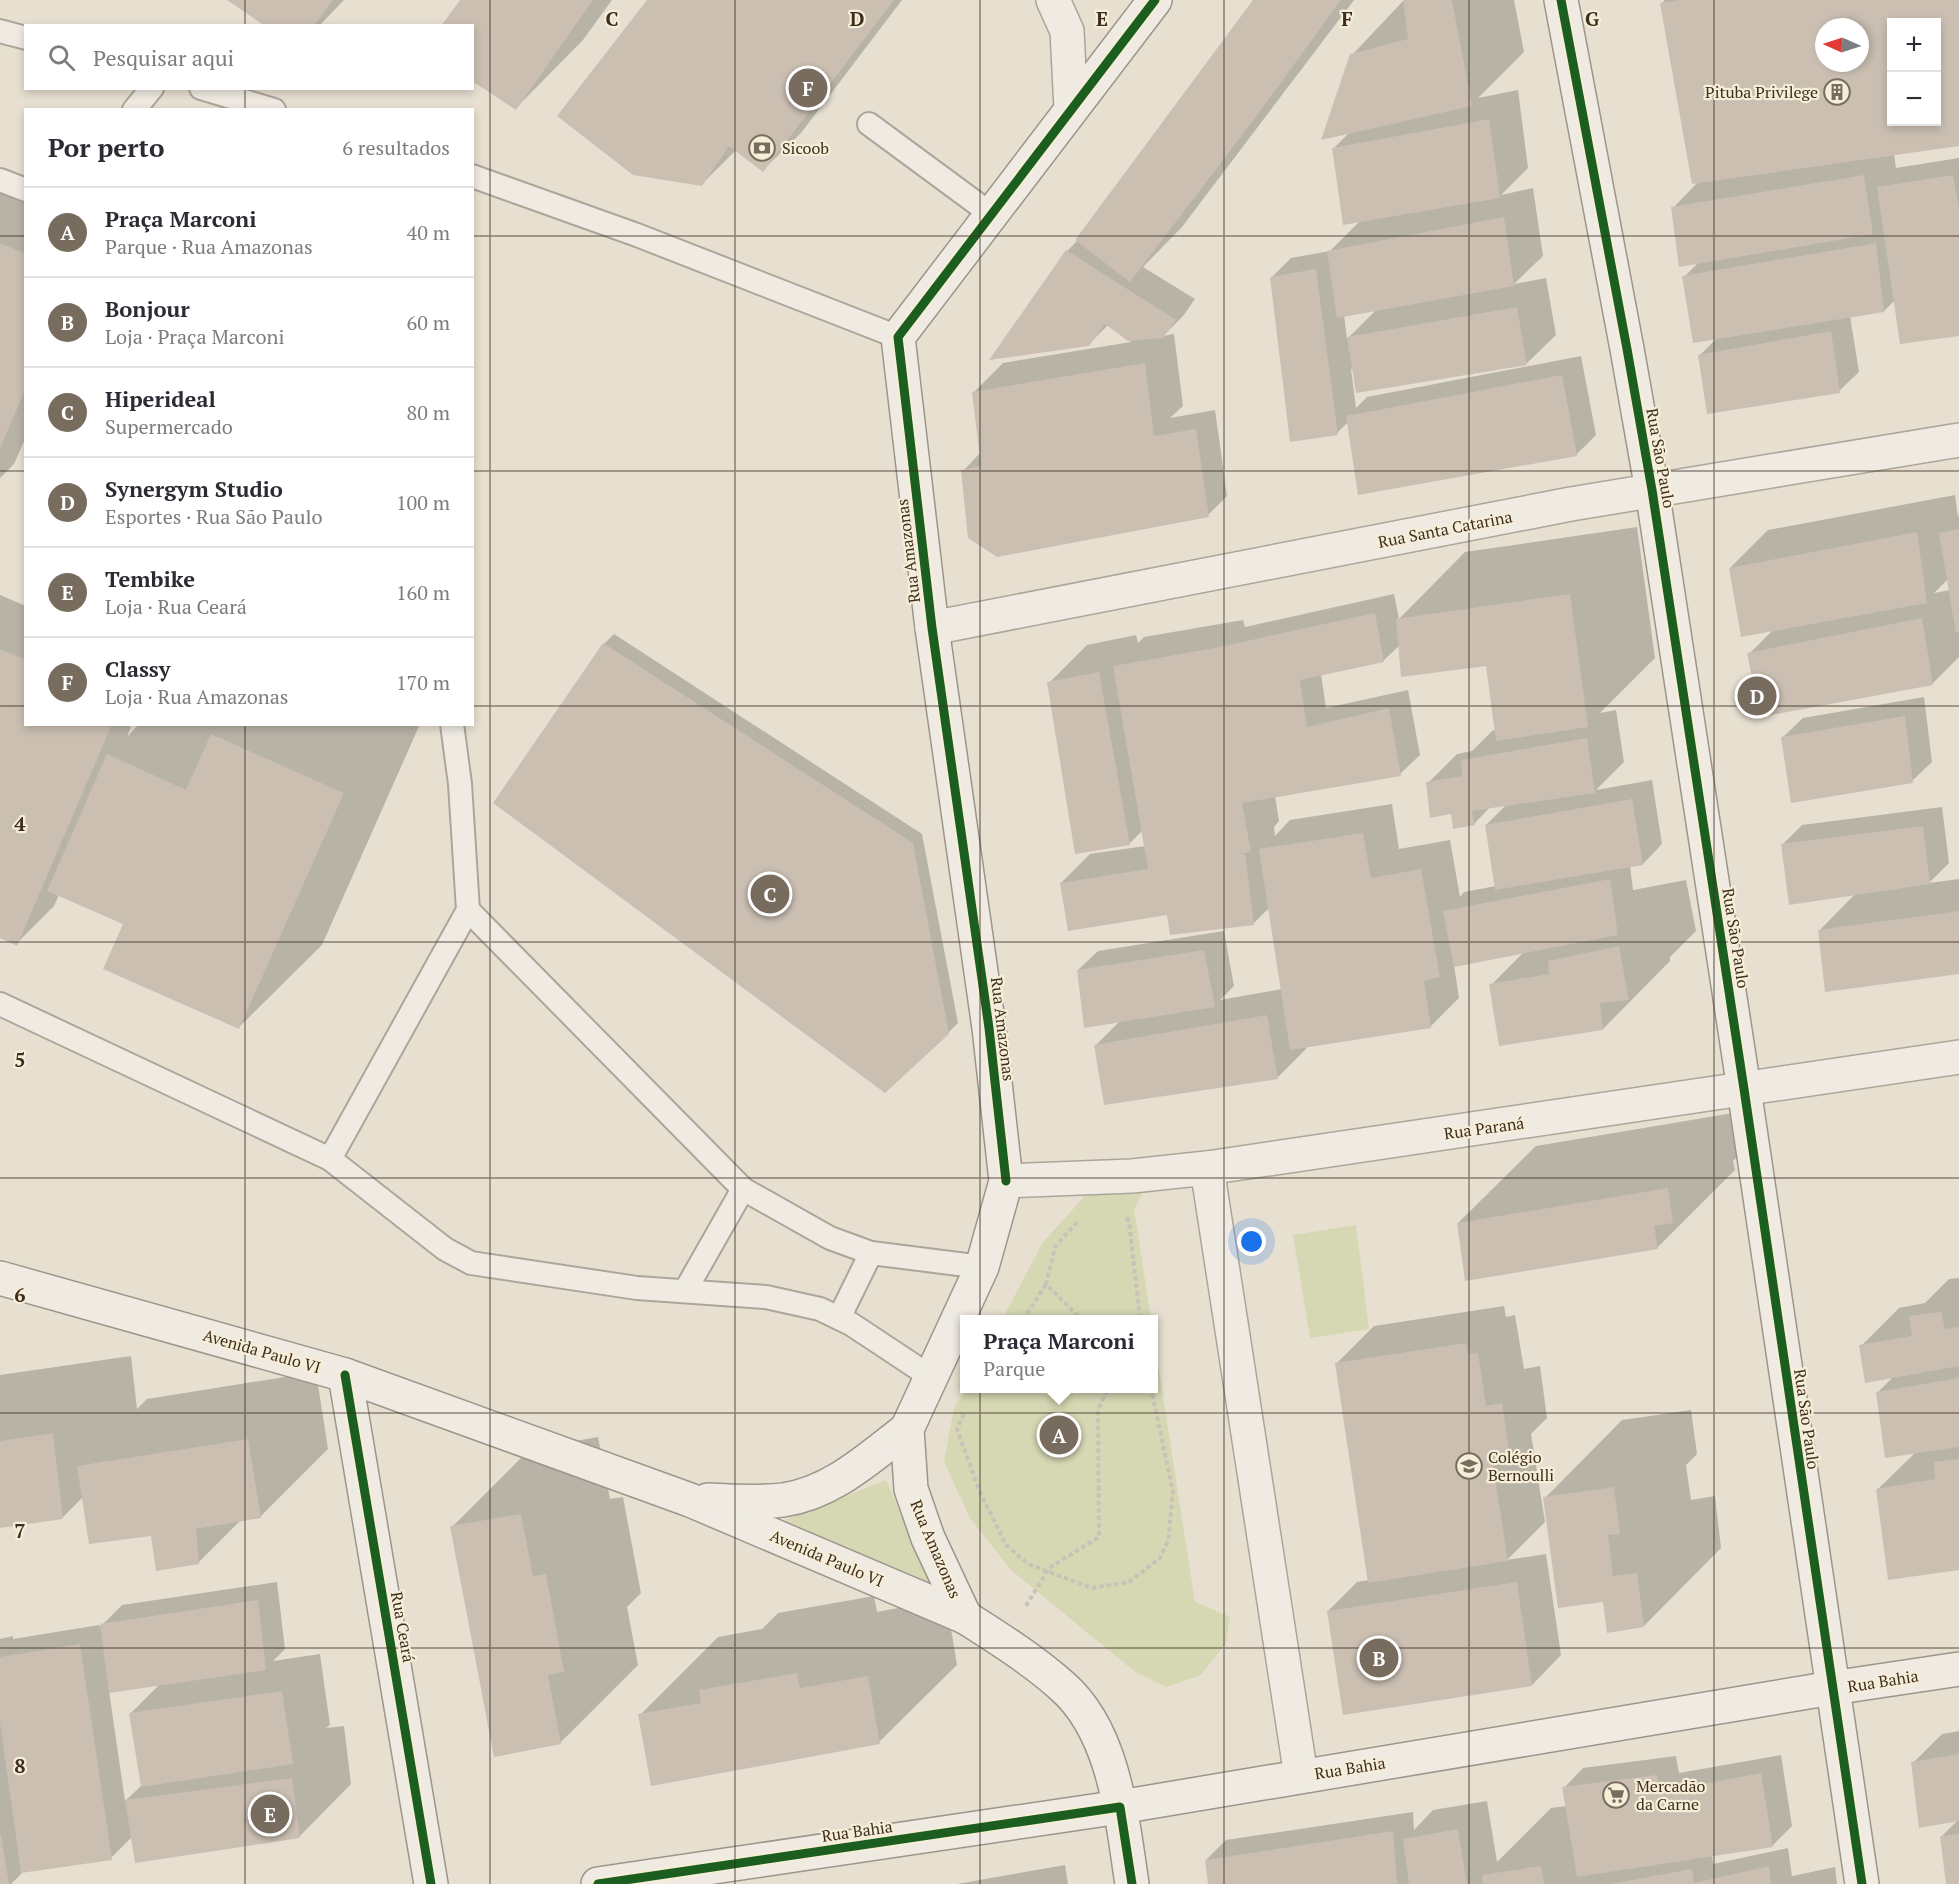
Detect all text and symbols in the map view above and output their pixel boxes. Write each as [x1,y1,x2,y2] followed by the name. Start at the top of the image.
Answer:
[605,5,619,32] text: C
[850,5,864,32] text: D
[1096,5,1108,32] text: E
[1341,5,1353,32] text: F
[1585,5,1599,32] text: G
[1815,18,1869,72] north arrow
[1887,18,1941,126] map controls
[1887,18,1941,72] button: +
[24,24,474,90] search box
[45,41,78,74] icon: search
[93,43,234,72] text: Pesquisar aqui
[788,66,828,110] pin: F
[1887,72,1941,126] button: −
[1822,77,1852,107] building icon: Pituba Privilege
[1705,81,1818,103] place label: Pituba Privilege
[48,130,164,164] text: Por perto
[747,133,777,163] bank icon: Sicoob
[342,134,450,161] text: 6 resultados
[782,137,829,159] place label: Sicoob
[105,204,257,233] text: Praça Marconi
[60,219,75,246] text: A
[407,219,450,246] text: 40 m
[105,233,313,260] text: Parque · Rua Amazonas
[105,294,190,323] text: Bonjour
[61,309,74,336] text: B
[407,309,450,336] text: 60 m
[105,323,284,350] text: Loja · Praça Marconi
[105,384,216,413] text: Hiperideal
[61,399,74,426] text: C
[407,399,450,426] text: 80 m
[1641,406,1681,510] street label: Rua São Paulo
[105,413,233,440] text: Supermercado
[105,474,283,503] text: Synergym Studio
[60,489,75,516] text: D
[396,489,450,516] text: 100 m
[891,498,925,604] street label: Rua Amazonas
[105,503,323,530] text: Esportes · Rua São Paulo
[1376,505,1514,553] street label: Rua Santa Catarina
[105,564,195,593] text: Tembike
[61,579,74,606] text: E
[396,579,450,606] text: 160 m
[105,593,247,620] text: Loja · Rua Ceará
[105,654,170,683] text: Classy
[62,669,73,696] text: F
[396,669,450,696] text: 170 m
[1738,674,1776,718] pin: D
[105,683,288,710] text: Loja · Rua Amazonas
[14,810,26,837] text: 4
[750,872,790,916] pin: C
[1717,886,1755,990] street label: Rua São Paulo
[986,976,1020,1082] street label: Rua Amazonas
[14,1046,26,1073] text: 5
[1442,1111,1526,1145] street label: Rua Paraná
[1237,1227,1266,1256] your location
[14,1281,26,1308] text: 6
[960,1315,1158,1393] popup
[201,1324,323,1378] street label: Avenida Paulo VI
[983,1326,1135,1355] text: Praça Marconi
[983,1355,1045,1382] text: Parque
[1789,1367,1825,1471] street label: Rua São Paulo
[1040,1412,1078,1458] pin: A
[1488,1446,1554,1486] place label: Colégio Bernoulli
[1454,1451,1484,1481] school or university icon: Colégio Bernoulli
[905,1496,967,1602] street label: Rua Amazonas
[14,1517,26,1544] text: 7
[767,1524,887,1592] street label: Avenida Paulo VI
[386,1590,420,1664] street label: Rua Ceará
[1360,1636,1398,1680] pin: B
[1846,1665,1920,1697] street label: Rua Bahia
[14,1752,26,1779] text: 8
[1313,1752,1387,1784] street label: Rua Bahia
[1636,1775,1706,1815] place label: Mercadão da Carne
[1601,1780,1631,1810] supermarket icon: Mercadão da Carne
[250,1792,290,1836] pin: E
[820,1815,894,1847] street label: Rua Bahia

